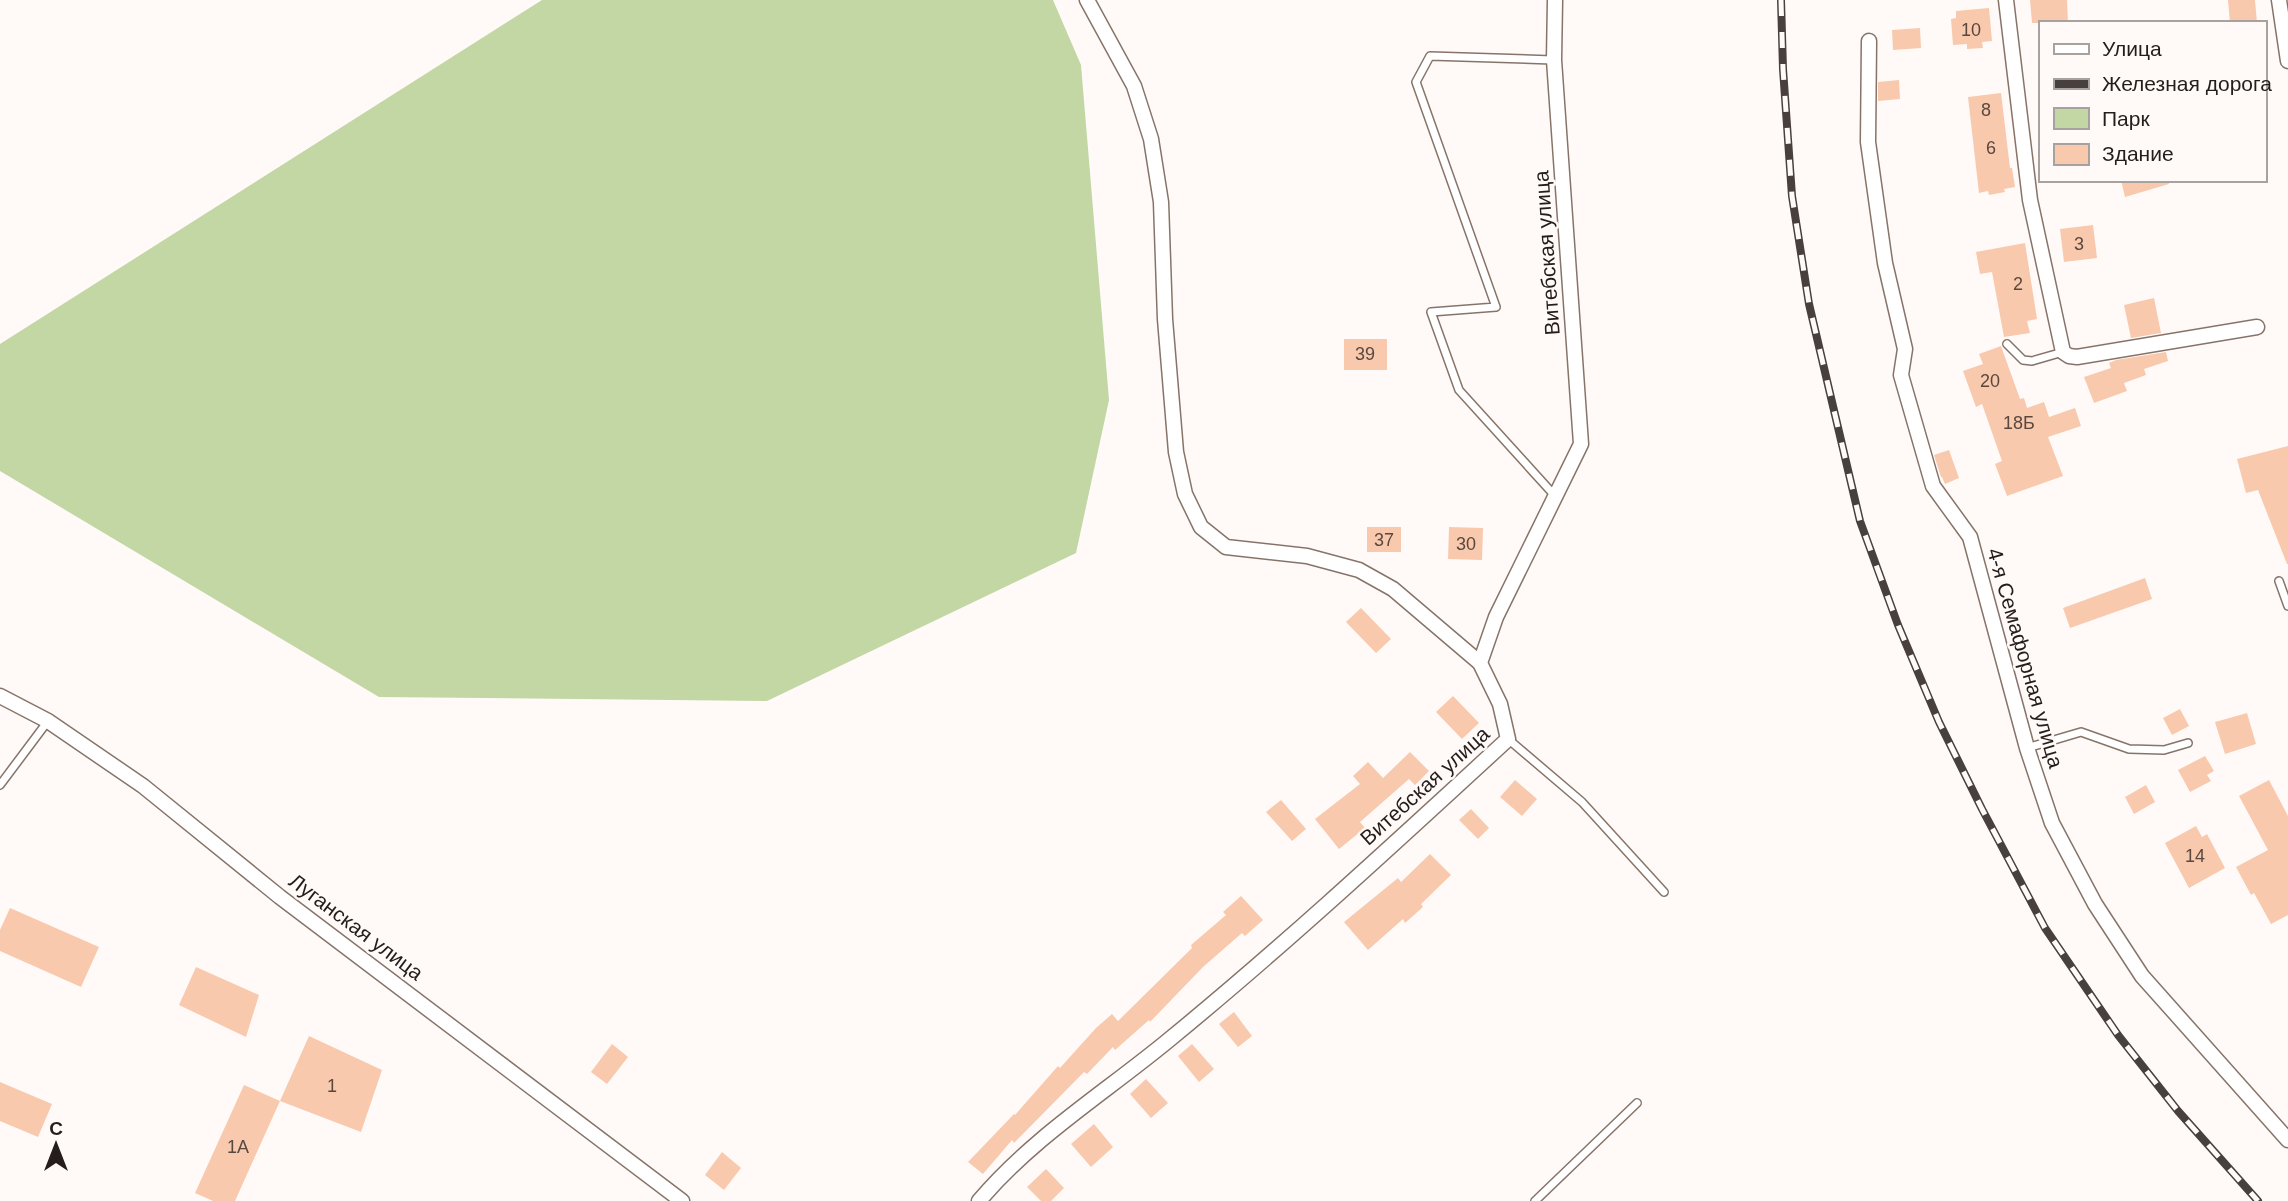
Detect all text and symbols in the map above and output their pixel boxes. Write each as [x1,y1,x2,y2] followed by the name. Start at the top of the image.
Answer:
[1961,20,1981,40] house number: 10
[2039,21,2267,182] legend
[2102,37,2162,60] text: Улица
[2102,72,2272,95] text: Железная дорога
[1981,100,1991,120] house number: 8
[2102,107,2150,130] text: Парк
[1986,138,1996,158] house number: 6
[2102,142,2174,165] text: Здание
[1529,170,1564,336] street label: Витебская улица
[2074,234,2084,254] house number: 3
[2013,274,2023,294] house number: 2
[1355,344,1375,364] house number: 39
[1980,371,2000,391] house number: 20
[2003,413,2035,433] house number: 18Б
[1374,530,1394,550] house number: 37
[1456,534,1476,554] house number: 30
[1983,545,2068,771] street label: 4-я Семафорная улица
[1356,722,1494,849] street label: Витебская улица
[2185,846,2205,866] house number: 14
[285,869,428,985] street label: Луганская улица
[327,1076,337,1096] house number: 1
[21,1110,91,1180] north arrow
[49,1118,63,1139] text: С
[227,1137,249,1157] house number: 1А

